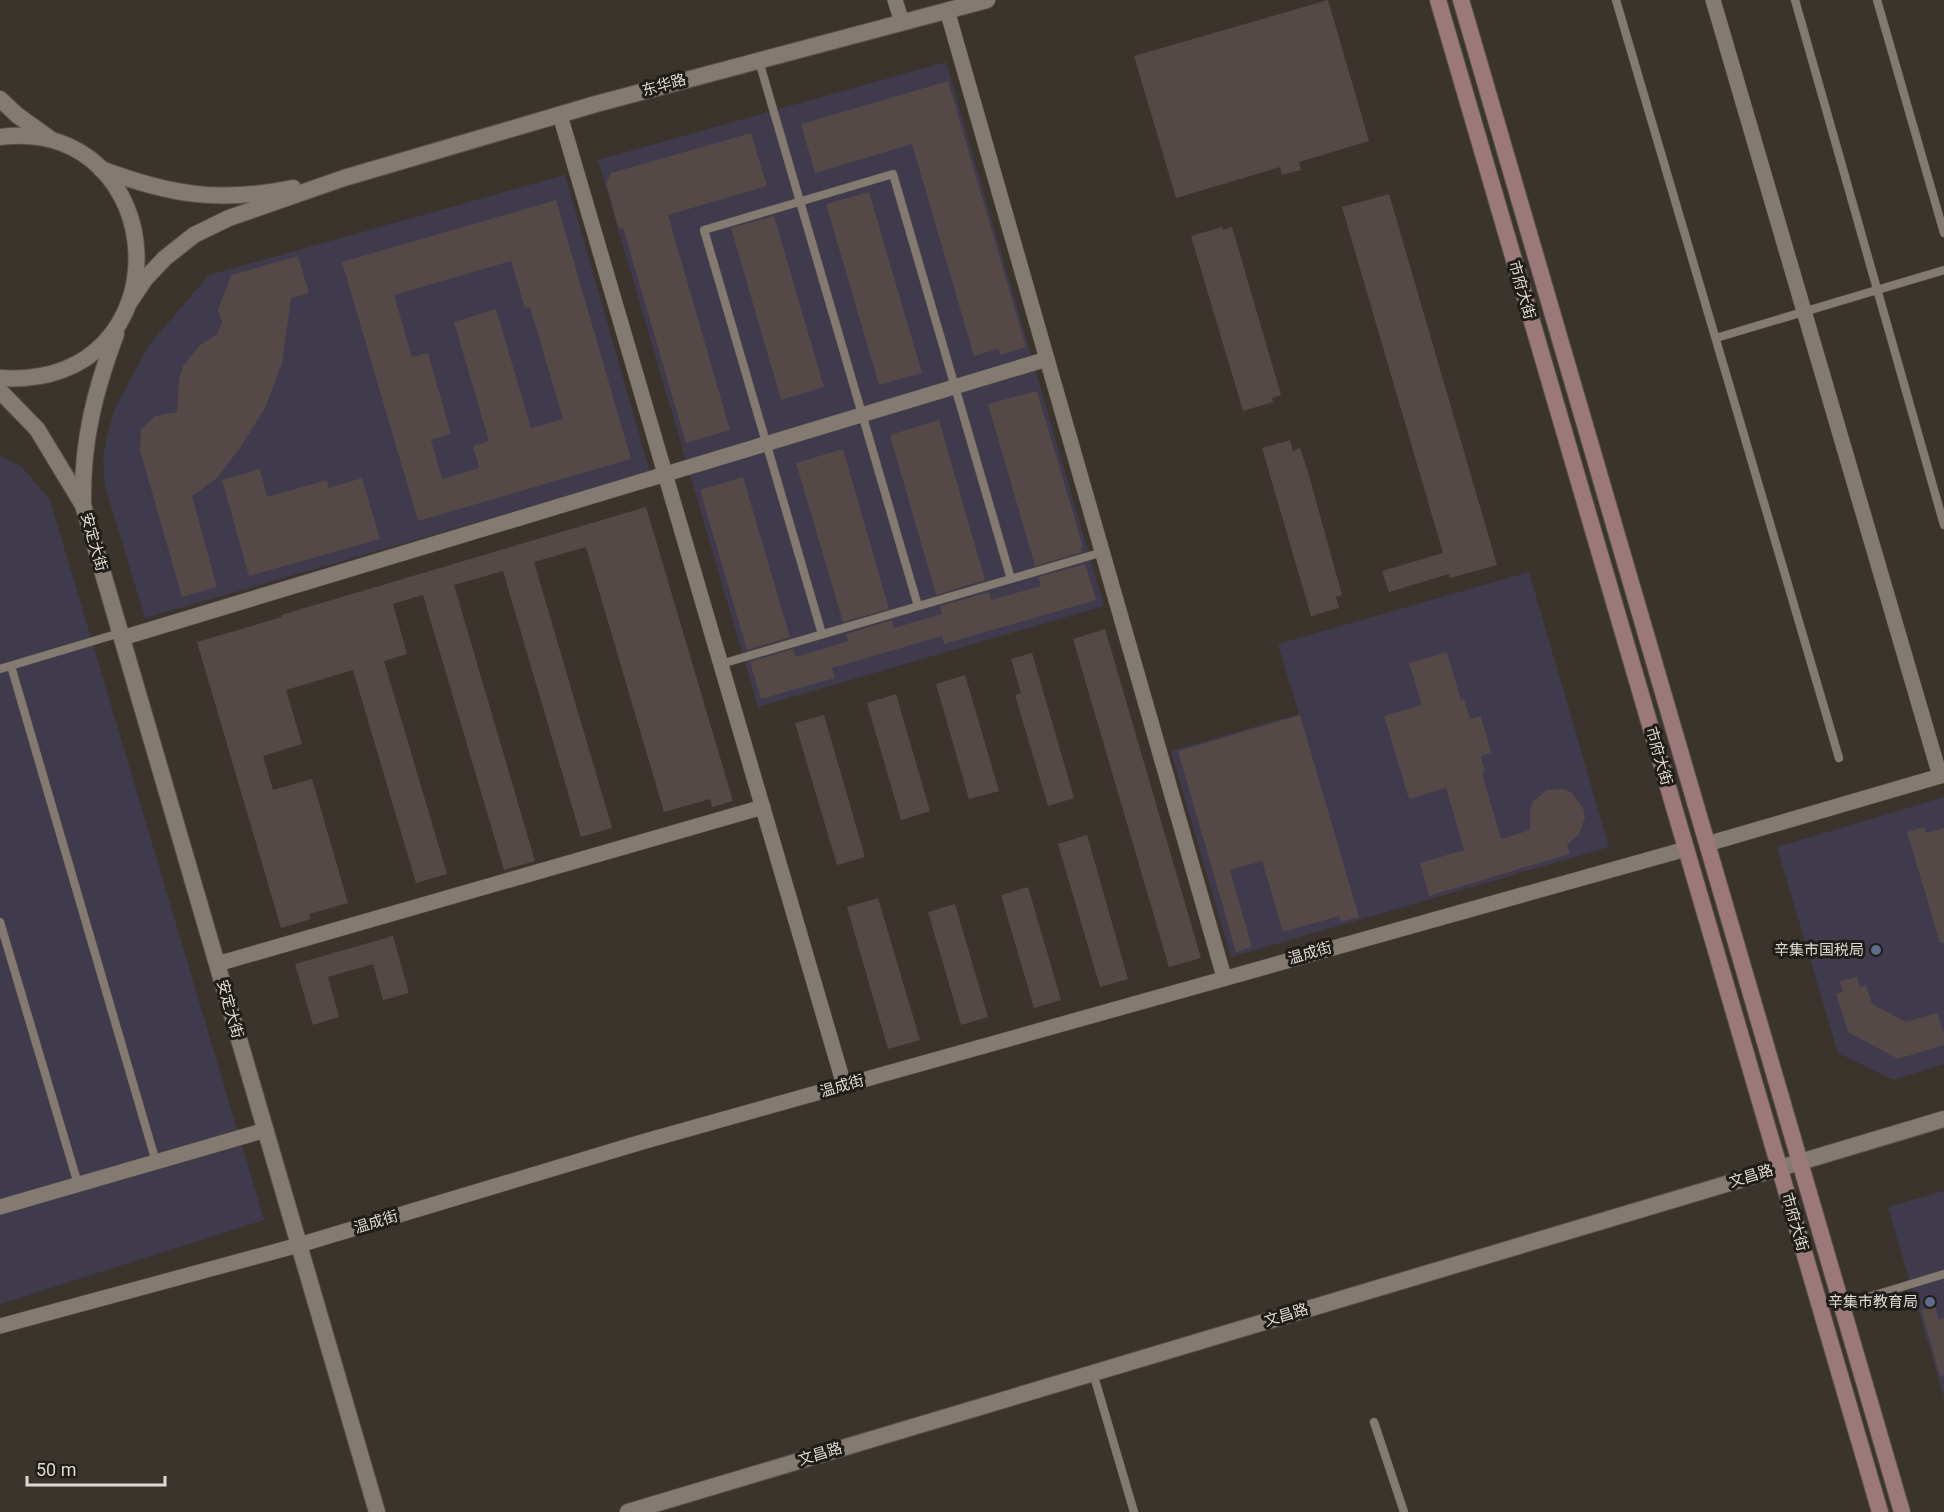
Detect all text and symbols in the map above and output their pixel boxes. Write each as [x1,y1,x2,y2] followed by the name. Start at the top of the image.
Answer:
[640,70,688,100] street label: 东华路
[1505,259,1539,321] street label: 市府大街
[77,511,111,573] street label: 安定大街
[1642,725,1676,787] street label: 市府大街
[1286,938,1334,968] street label: 温成街
[1774,941,1864,959] place label: 辛集市国税局
[1869,943,1883,957] marker: 辛集市国税局
[213,978,247,1040] street label: 安定大街
[818,1071,866,1101] street label: 温成街
[1727,1161,1775,1191] street label: 文昌路
[1778,1191,1812,1253] street label: 市府大街
[352,1207,400,1237] street label: 温成街
[1828,1293,1918,1311] place label: 辛集市教育局
[1923,1295,1937,1309] marker: 辛集市教育局
[1262,1300,1310,1330] street label: 文昌路
[796,1439,844,1469] street label: 文昌路
[27,1449,165,1487] scale bar
[36,1459,76,1480] text: 50 m

